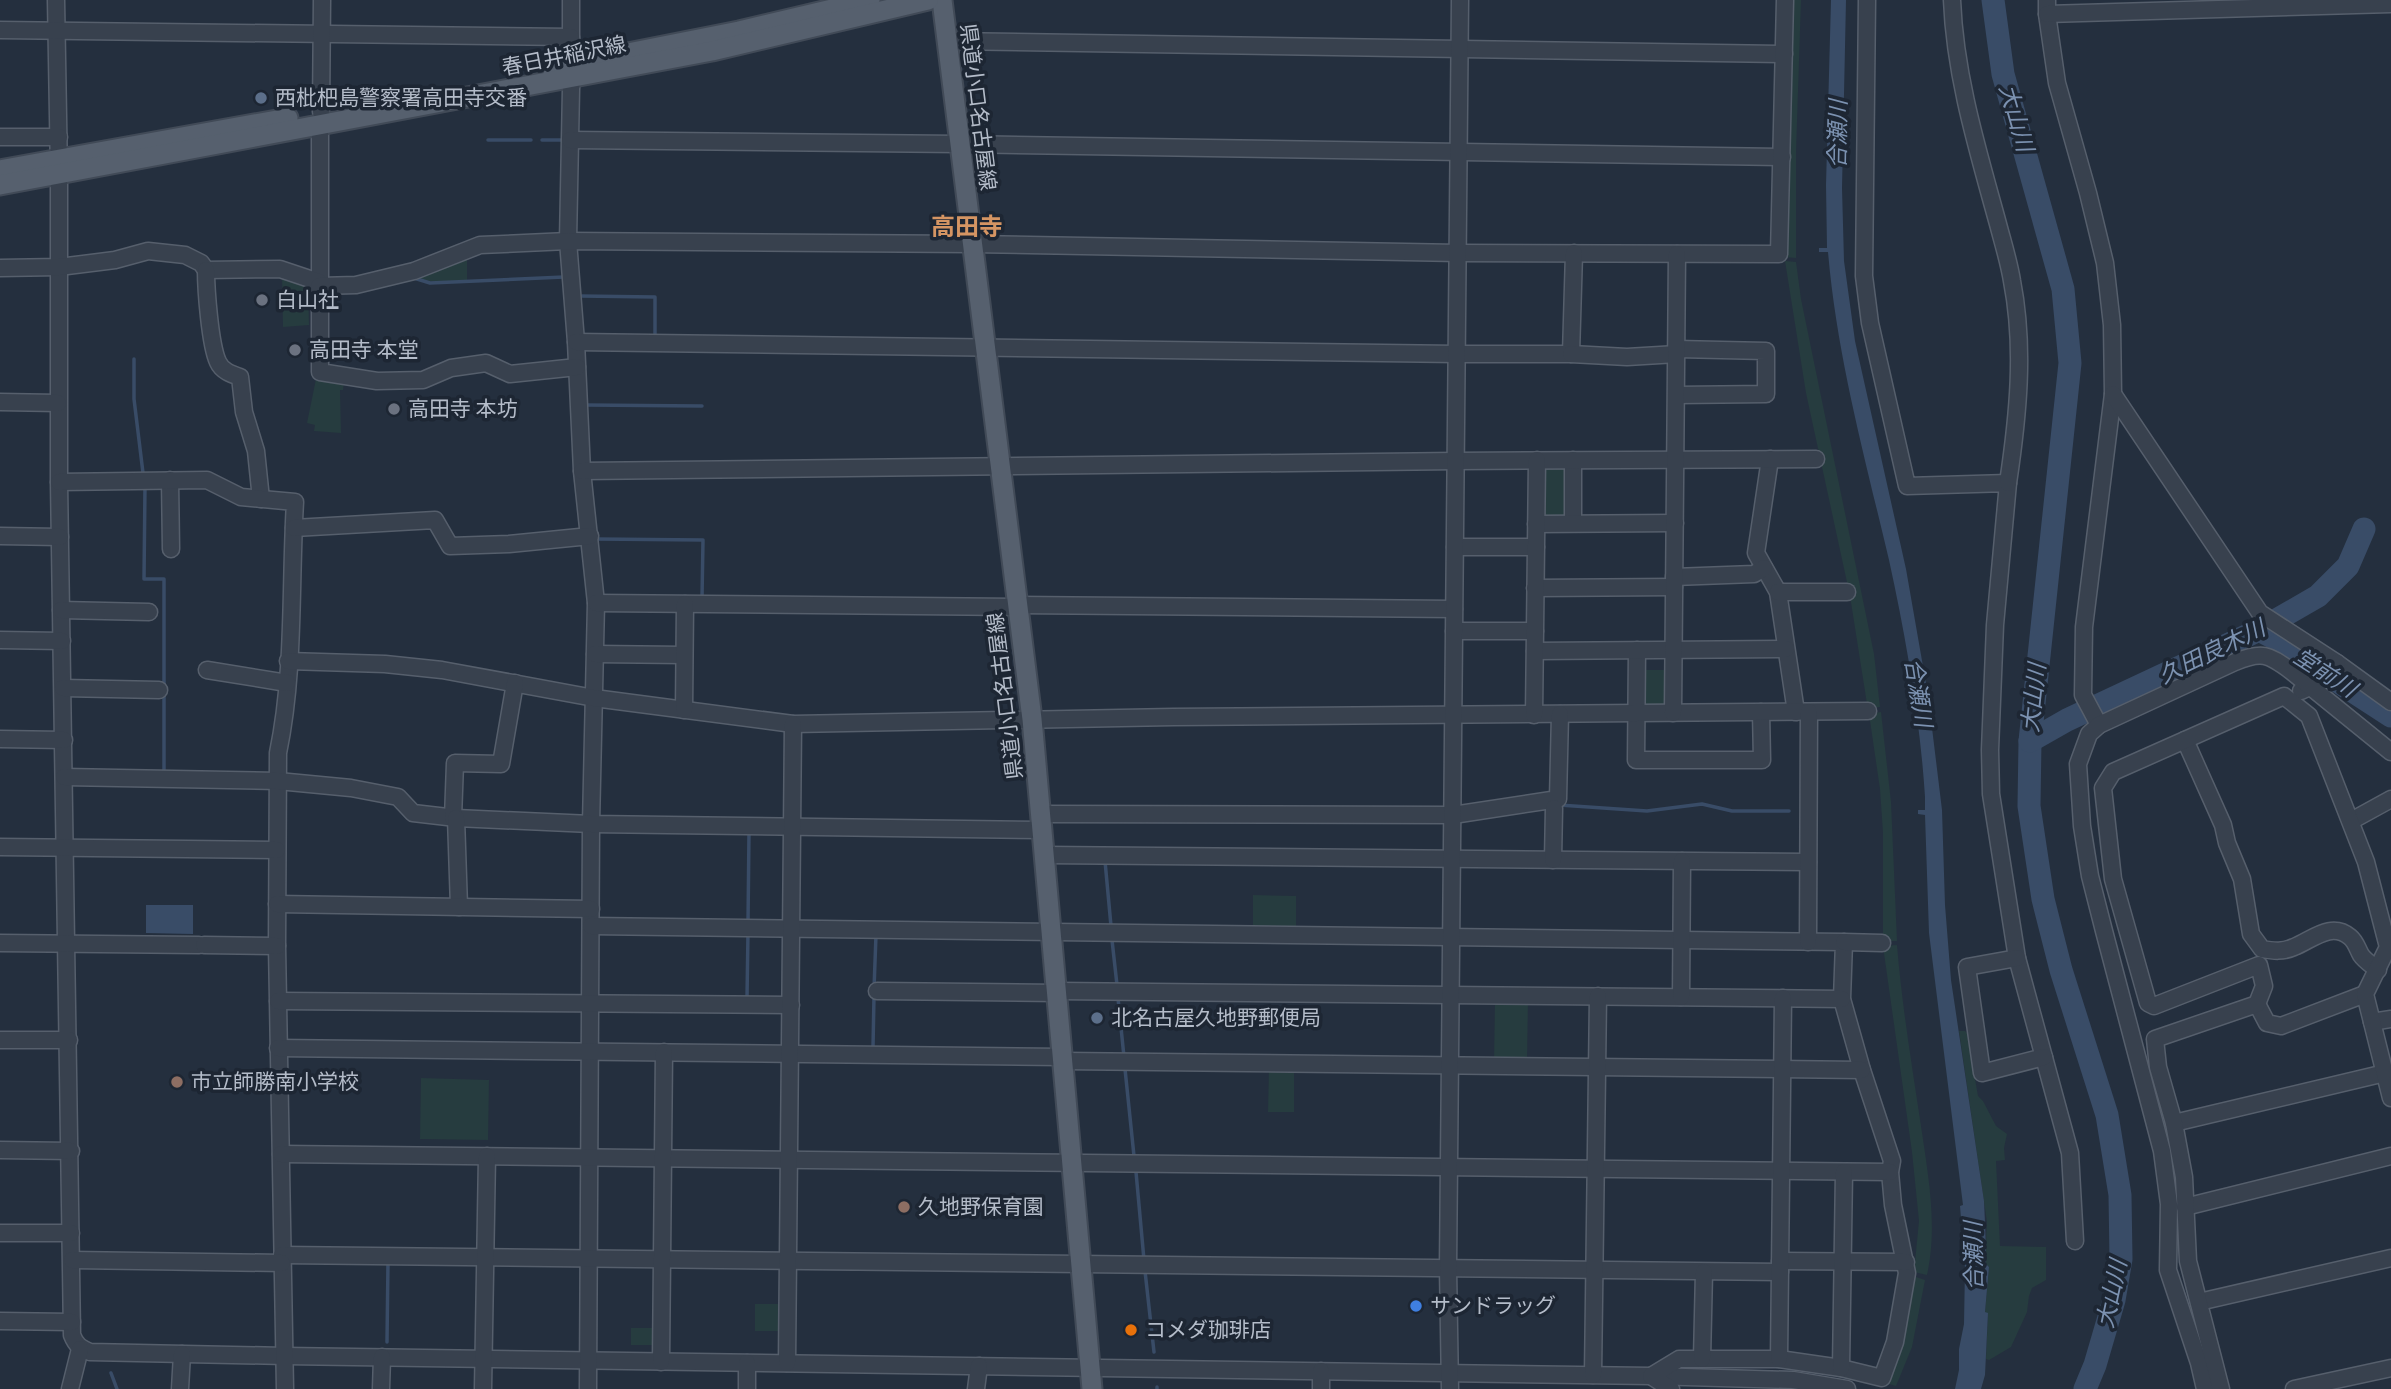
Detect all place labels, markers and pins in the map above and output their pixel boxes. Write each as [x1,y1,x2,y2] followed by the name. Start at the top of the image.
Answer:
[275,86,527,110] place label: 西枇杷島警察署高田寺交番
[253,90,269,106] marker: 西枇杷島警察署高田寺交番
[276,288,339,312] place label: 白山社
[254,292,270,308] marker: 白山社
[309,338,419,362] place label: 高田寺 本堂
[287,342,303,358] marker: 高田寺 本堂
[408,397,518,421] place label: 高田寺 本坊
[386,401,402,417] marker: 高田寺 本坊
[1111,1006,1321,1030] place label: 北名古屋久地野郵便局
[1089,1010,1105,1026] marker: 北名古屋久地野郵便局
[191,1070,359,1094] place label: 市立師勝南小学校
[169,1074,185,1090] marker: 市立師勝南小学校
[918,1195,1044,1219] place label: 久地野保育園
[896,1199,912,1215] marker: 久地野保育園
[1430,1294,1556,1318] place label: サンドラッグ
[1408,1298,1424,1314] marker: サンドラッグ
[1145,1318,1271,1342] place label: コメダ珈琲店
[1123,1322,1139,1338] marker: コメダ珈琲店

